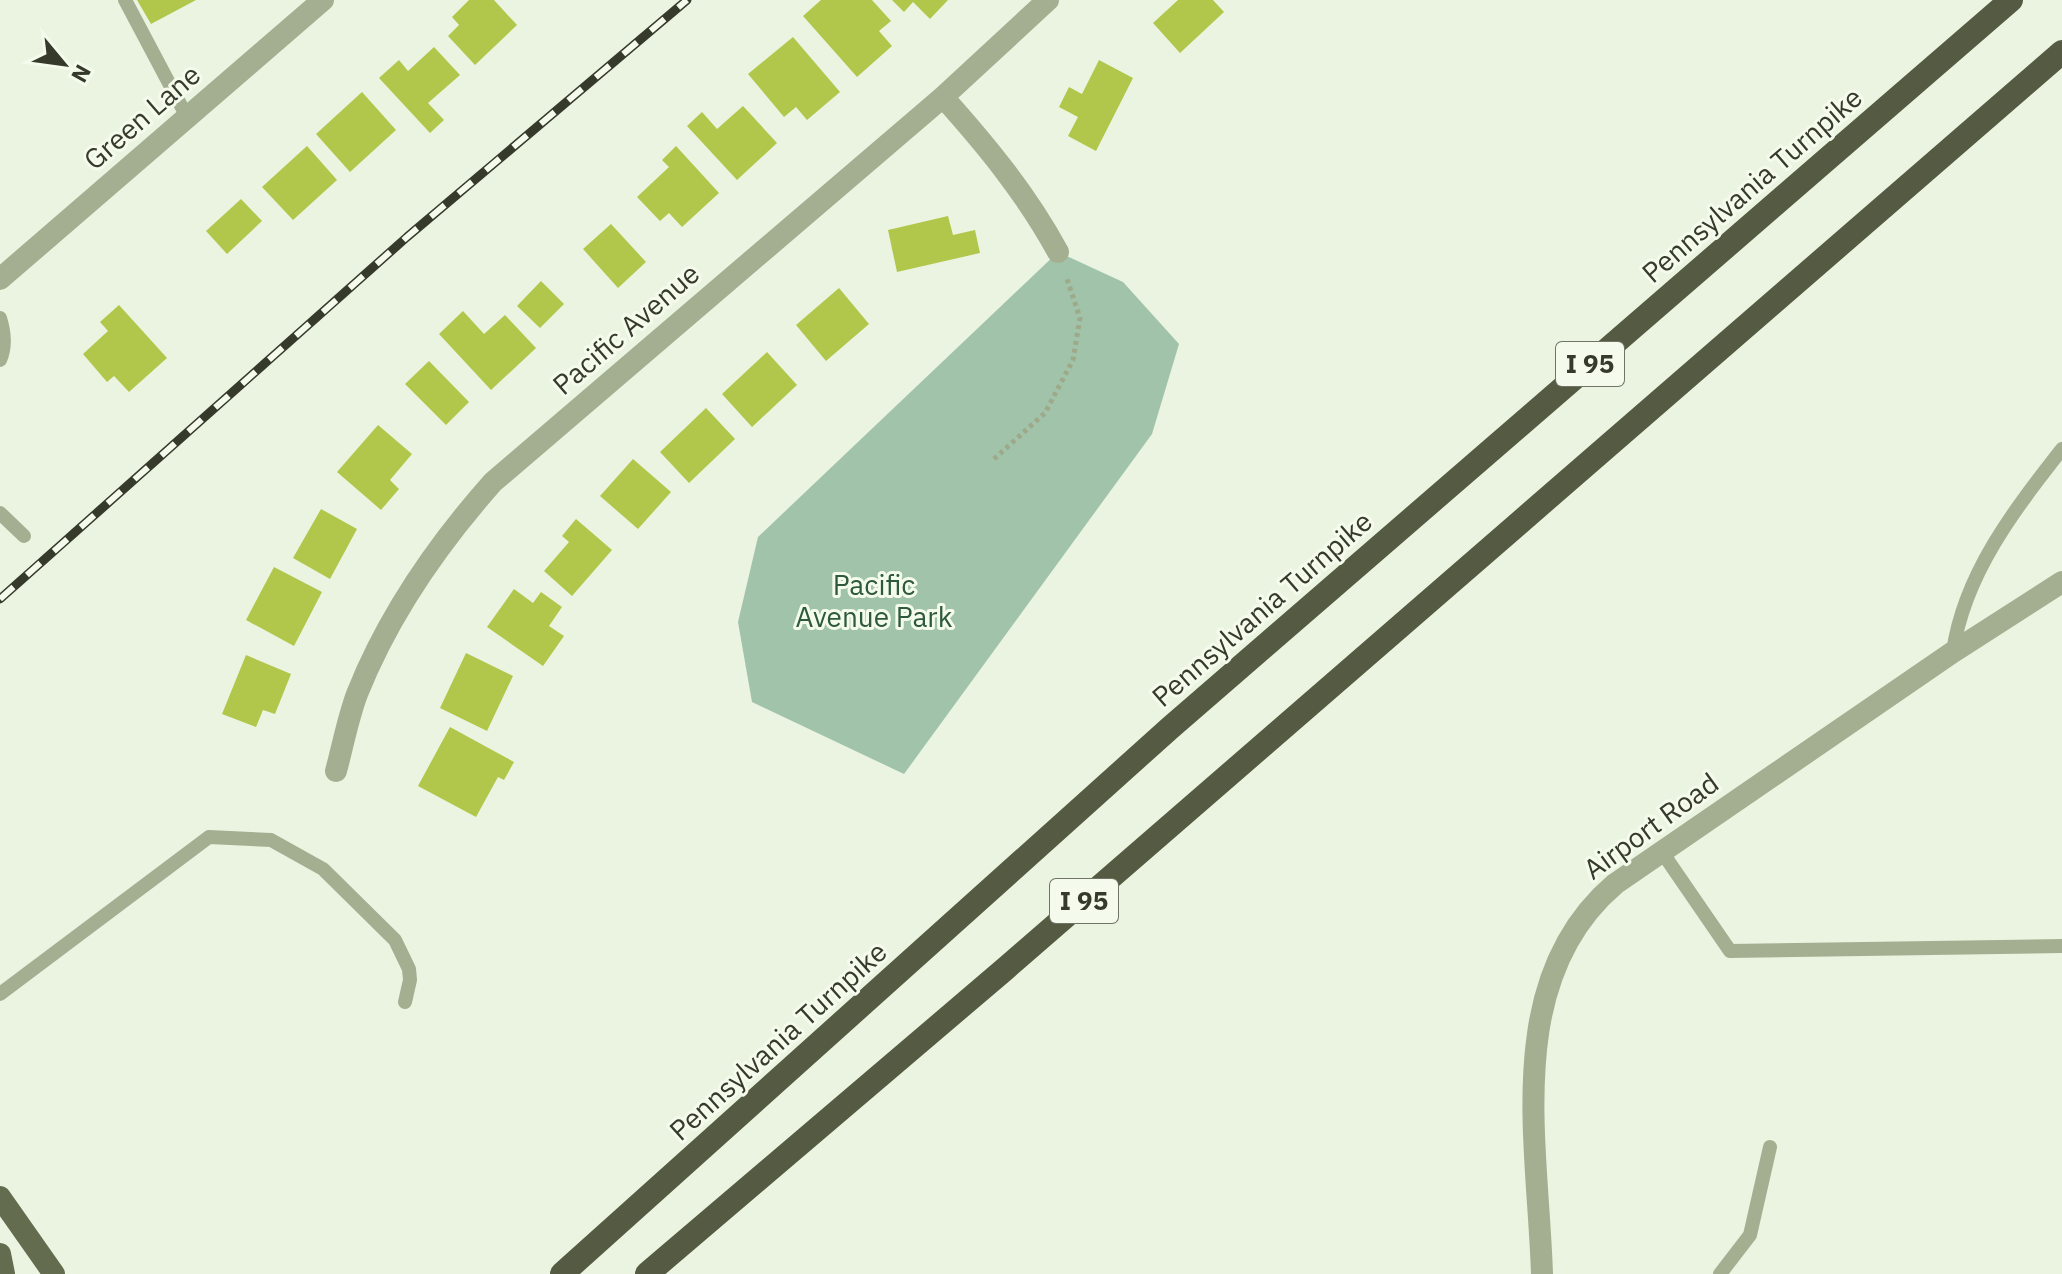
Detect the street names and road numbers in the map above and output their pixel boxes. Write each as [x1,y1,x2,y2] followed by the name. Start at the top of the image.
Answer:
[76,56,208,178] street label: Green Lane
[1634,79,1870,291] street label: Pennsylvania Turnpike
[545,255,707,403] street label: Pacific Avenue
[1556,342,1624,386] road number: I 95
[1144,503,1380,715] street label: Pennsylvania Turnpike
[1576,764,1726,887] street label: Airport Road
[1050,879,1118,923] road number: I 95
[661,933,894,1148] street label: Pennsylvania Turnpike

